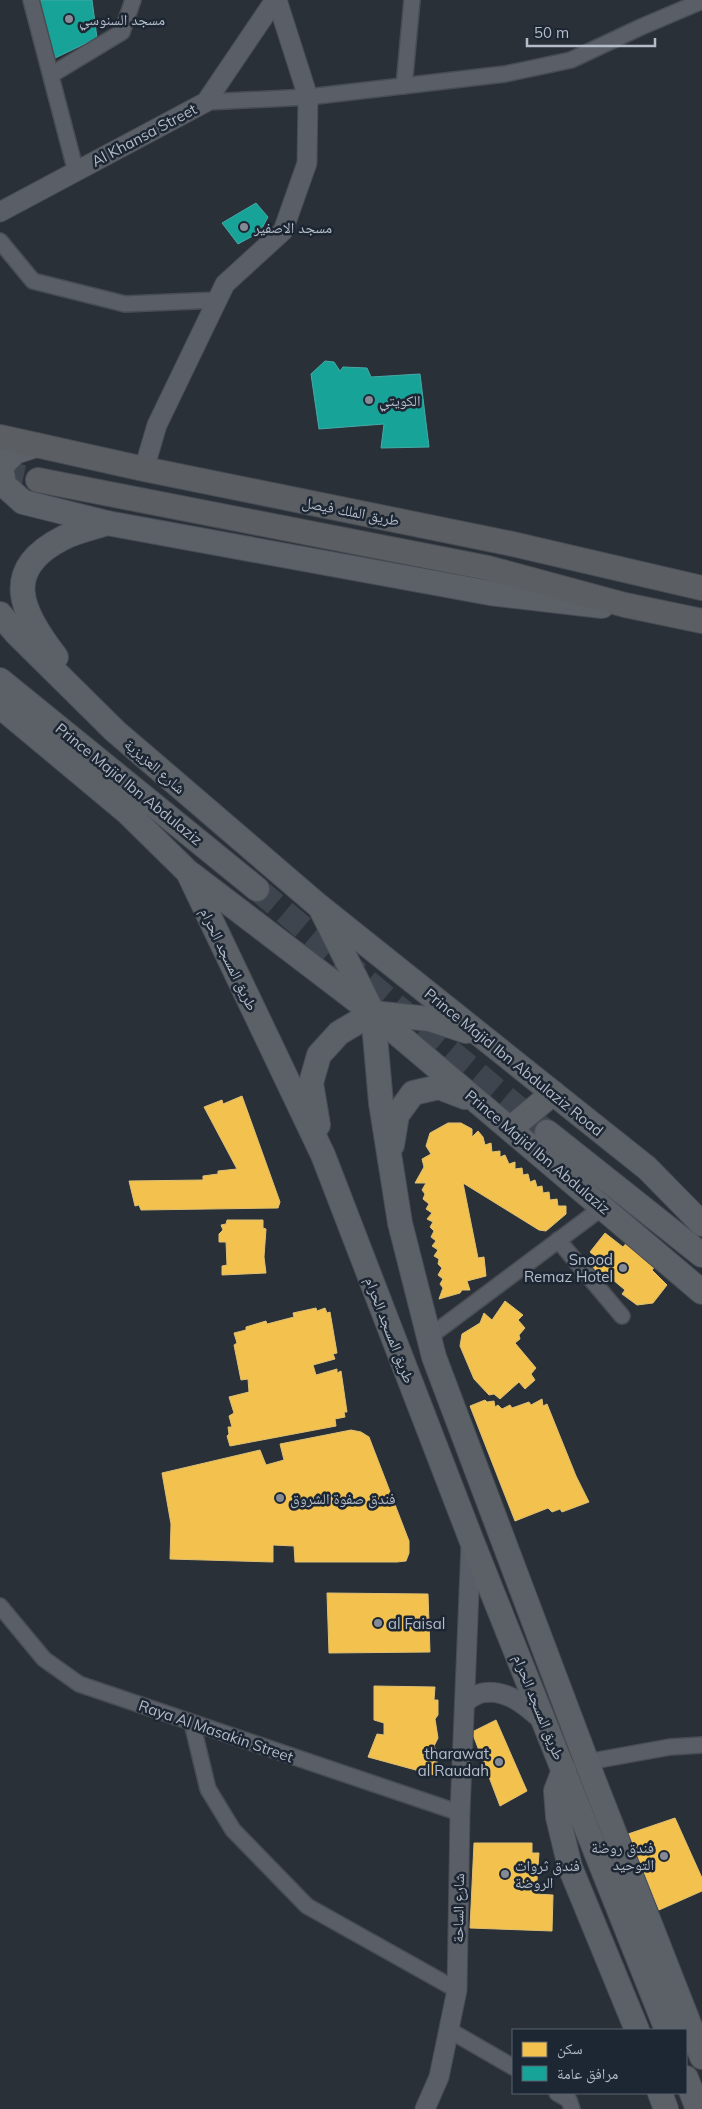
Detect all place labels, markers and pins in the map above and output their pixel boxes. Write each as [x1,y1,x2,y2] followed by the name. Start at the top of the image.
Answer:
[79,10,165,31] place label: مسجد السنوسي
[63,13,75,25] marker: مسجد السنوسي
[253,218,332,237] place label: مسجد الاصفير
[238,221,250,233] marker: مسجد الاصفير
[379,391,421,412] place label: الكويتي
[363,394,375,406] marker: الكويتي
[524,1250,613,1286] place label: Snood Remaz Hotel
[617,1262,629,1274] marker: Snood Remaz Hotel
[290,1489,396,1509] place label: فندق صفوة الشروق
[274,1492,286,1504] marker: فندق صفوة الشروق
[388,1614,445,1633] place label: al Faisal
[372,1617,384,1629] marker: al Faisal
[418,1744,489,1780] place label: tharawat al Raudah
[493,1756,505,1768] marker: tharawat al Raudah
[591,1838,654,1874] place label: فندق روضة التوحيد
[658,1850,670,1862] marker: فندق روضة التوحيد
[515,1856,580,1892] place label: فندق ثروات الروضة
[499,1868,511,1880] marker: فندق ثروات الروضة

